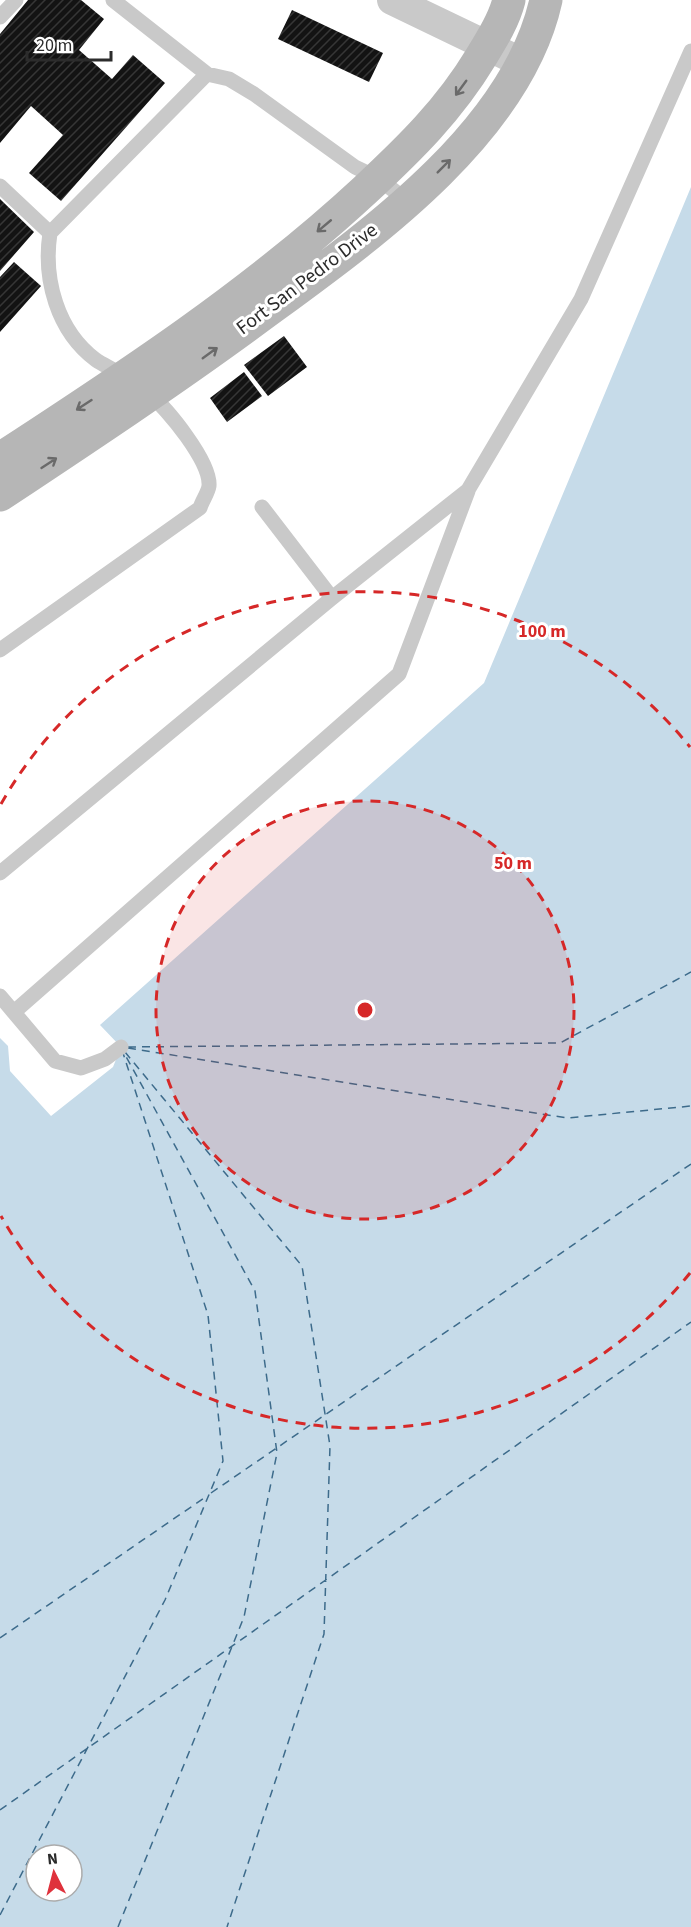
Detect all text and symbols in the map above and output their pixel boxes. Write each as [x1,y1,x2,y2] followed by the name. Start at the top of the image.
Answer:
[27,24,111,62] scale bar
[36,33,72,58] text: 20 m
[455,79,467,95] one-way arrow
[437,158,452,173] one-way arrow
[230,216,384,342] street label: Fort San Pedro Drive
[317,219,333,232] one-way arrow
[201,346,217,359] one-way arrow
[75,398,92,411] one-way arrow
[40,456,57,468] one-way arrow
[518,619,566,644] text: 100 m
[494,851,532,876] text: 50 m
[355,1000,375,1020] centre of rings
[24,1843,84,1903] north arrow
[46,1848,59,1871] text: N

